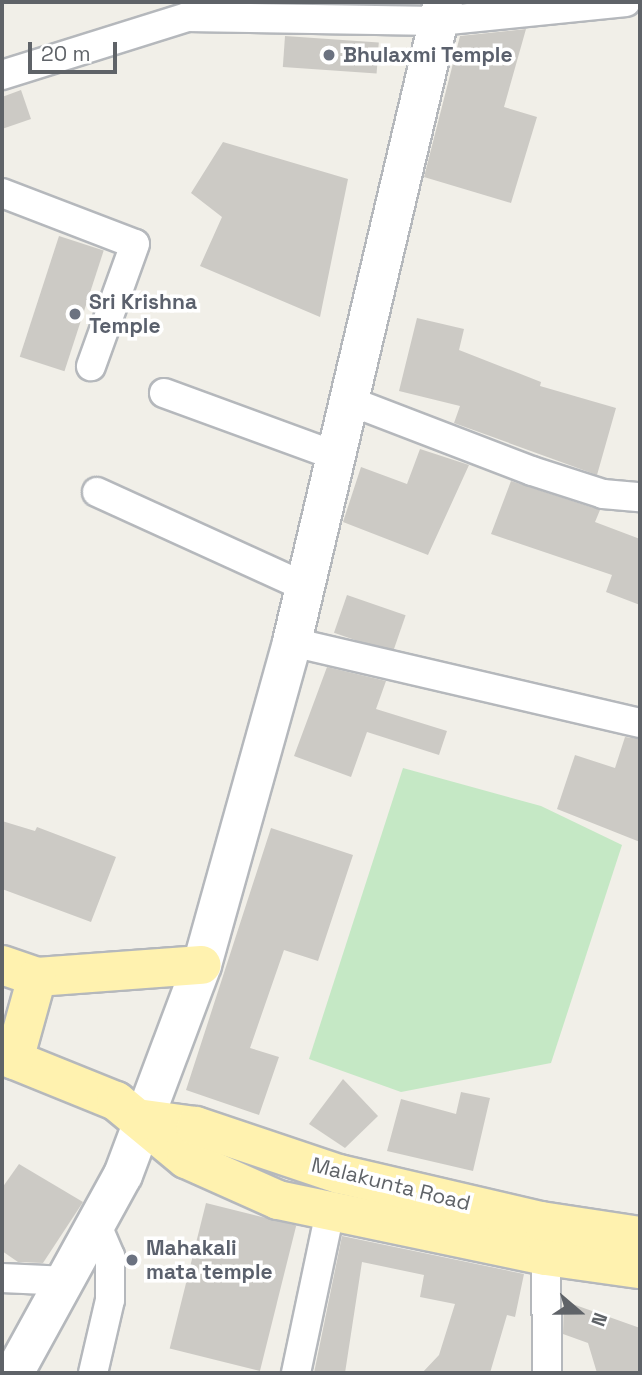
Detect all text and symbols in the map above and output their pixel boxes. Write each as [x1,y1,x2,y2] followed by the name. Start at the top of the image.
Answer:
[32,28,121,72] scale bar
[41,40,91,67] text: 20 m
[343,42,513,68] place label: Bhulaxmi Temple
[321,47,337,63] marker: Bhulaxmi Temple
[89,289,197,339] place label: Sri Krishna Temple
[67,306,83,322] marker: Sri Krishna Temple
[309,1152,473,1216] street label: Malakunta Road
[146,1235,273,1285] place label: Mahakali mata temple
[124,1252,140,1268] marker: Mahakali mata temple
[544,1277,614,1347] north arrow
[585,1309,613,1330] text: N

